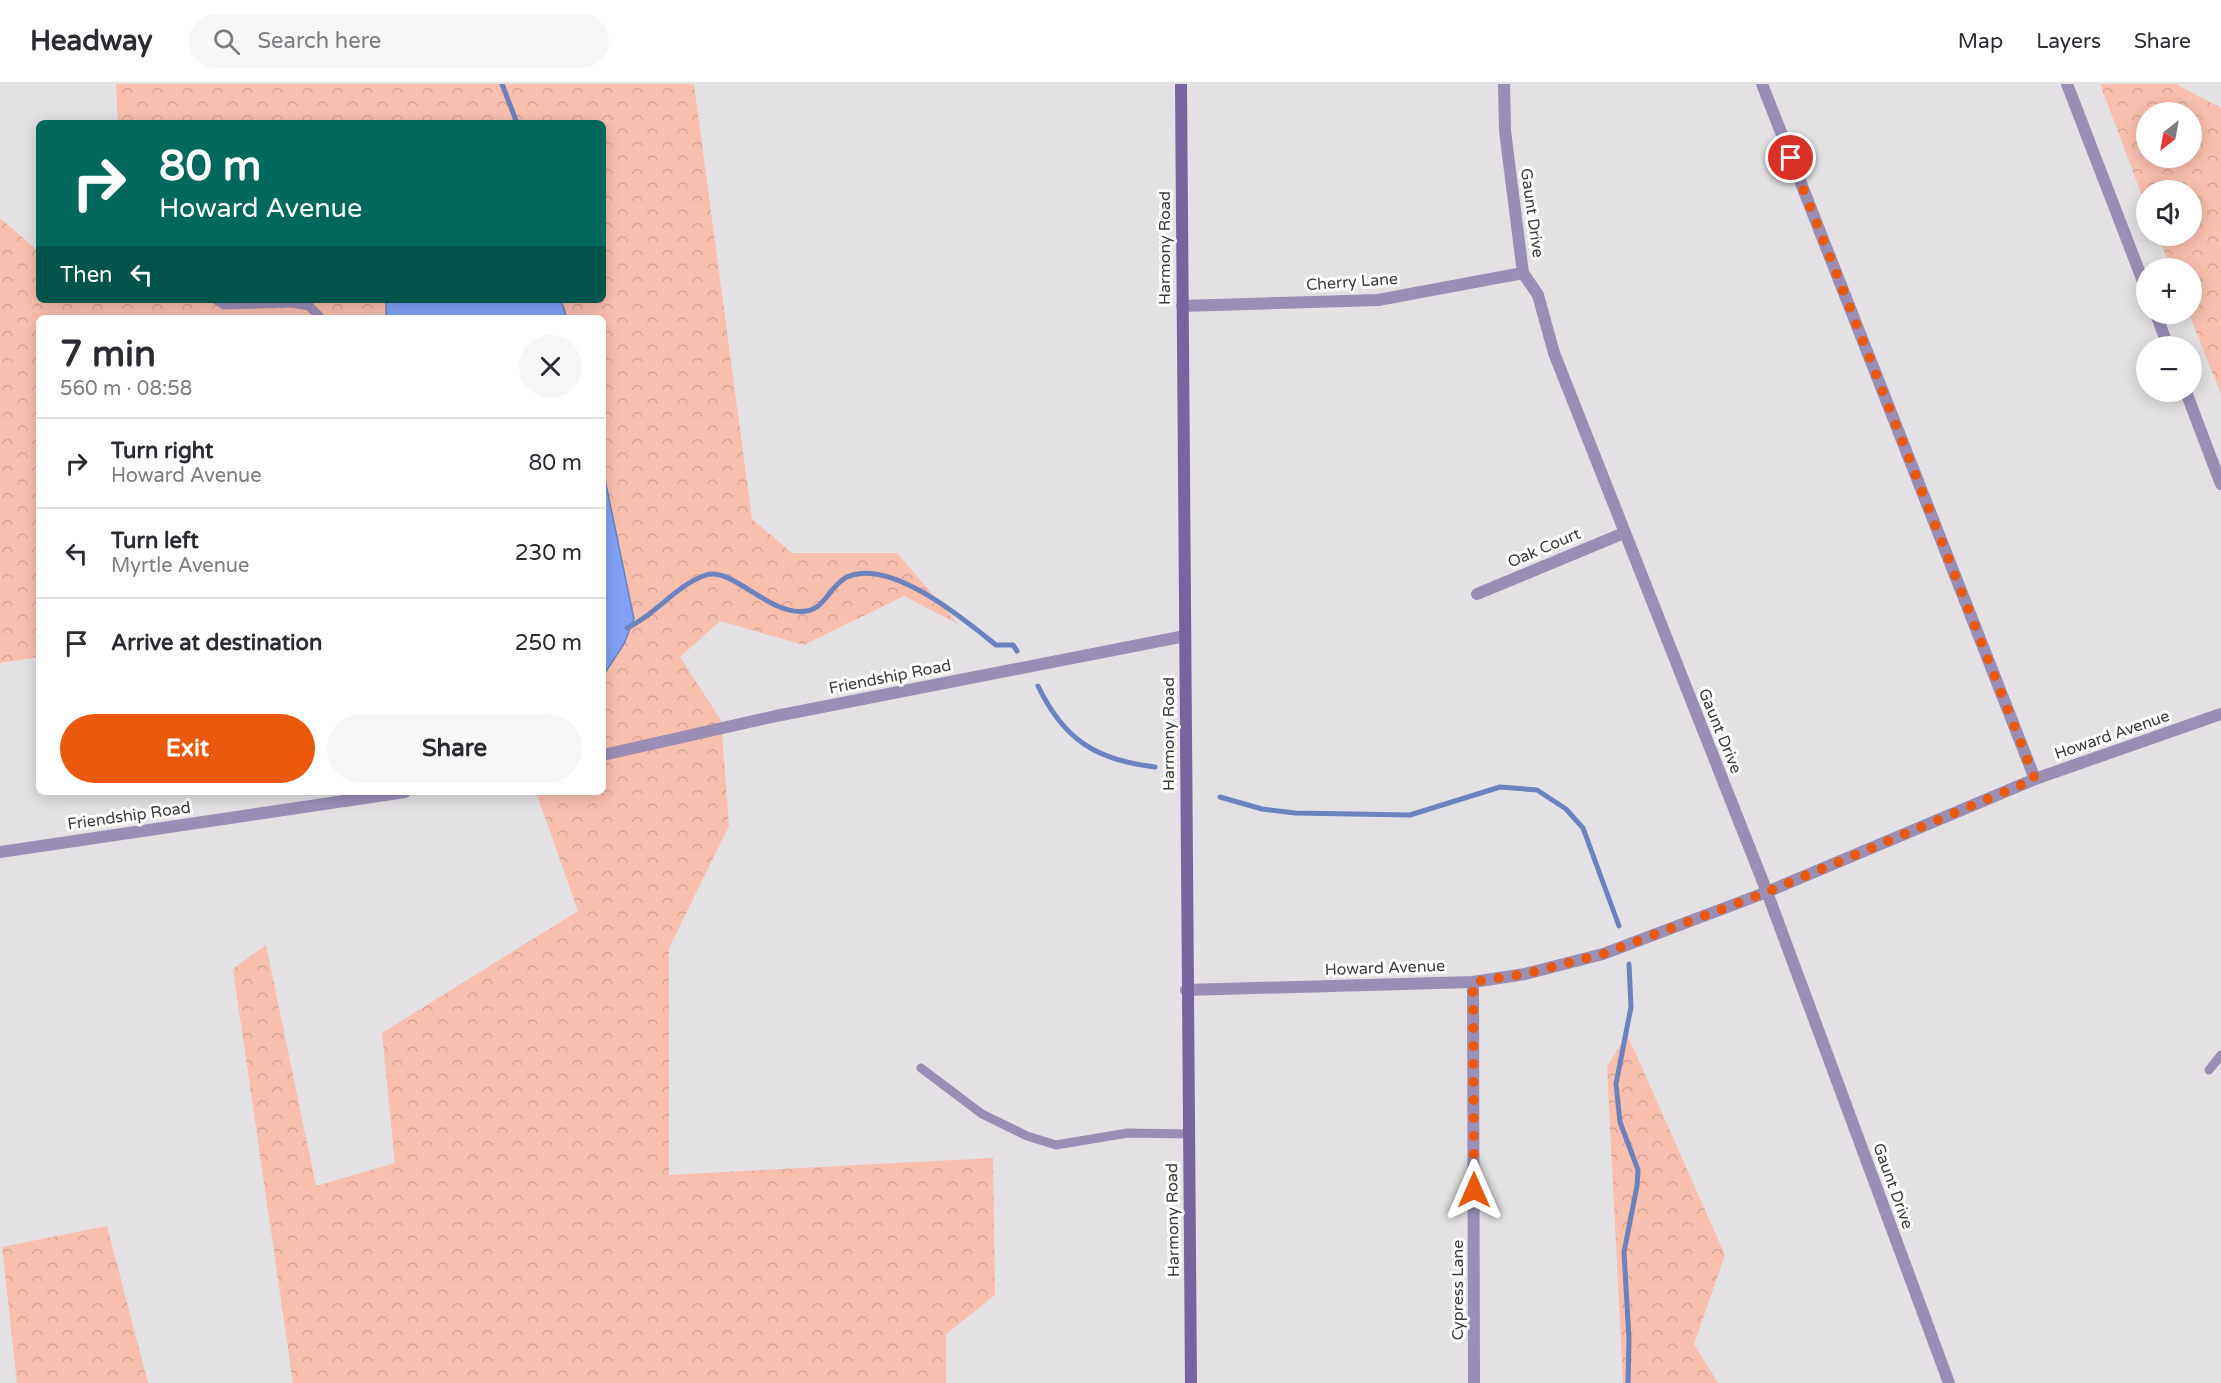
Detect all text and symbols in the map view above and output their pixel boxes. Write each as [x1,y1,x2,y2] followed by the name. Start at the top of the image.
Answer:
[189,14,609,68] search box
[30,24,153,58] text: Headway
[210,25,243,58] icon: search
[258,28,381,54] text: Search here
[1958,29,2003,54] text: Map
[2036,29,2101,54] text: Layers
[2134,29,2191,54] text: Share
[2136,102,2202,168] north arrow
[2136,102,2202,402] map controls
[1765,132,1816,183] pin
[159,141,261,192] text: 80 m
[1774,141,1807,174] icon: arrive
[60,144,138,222] icon: right
[1516,167,1548,259] street label: Gaunt Drive
[2136,180,2202,246] button: sound
[1155,191,1175,305] street label: Harmony Road
[159,192,362,225] text: Howard Avenue
[125,258,158,291] icon: left
[2136,258,2202,324] button: +
[60,262,113,288] text: Then
[1305,269,1399,295] street label: Cherry Lane
[60,333,156,376] text: 7 min
[519,335,582,398] button: close
[2136,336,2202,402] button: −
[60,377,192,401] text: 560 m · 08:58
[111,438,213,464] text: Turn right
[60,447,93,480] icon: right
[528,450,582,476] text: 80 m
[111,464,262,488] text: Howard Avenue
[1505,524,1583,572] street label: Oak Court
[111,528,199,554] text: Turn left
[60,537,93,570] icon: left
[515,540,582,566] text: 230 m
[111,554,249,578] text: Myrtle Avenue
[60,627,93,660] icon: arrive
[111,630,322,656] text: Arrive at destination
[515,630,582,656] text: 250 m
[827,655,953,699] street label: Friendship Road
[1159,677,1179,791] street label: Harmony Road
[1694,686,1746,776] street label: Gaunt Drive
[2052,706,2172,764] street label: Howard Avenue
[60,714,315,783] button: Exit
[327,714,582,783] button: Share
[66,797,192,835] street label: Friendship Road
[1324,956,1446,980] street label: Howard Avenue
[1868,1140,1918,1232] street label: Gaunt Drive
[1442,1158,1506,1222] position arrow
[1162,1163,1184,1277] street label: Harmony Road
[1448,1240,1468,1340] street label: Cypress Lane

